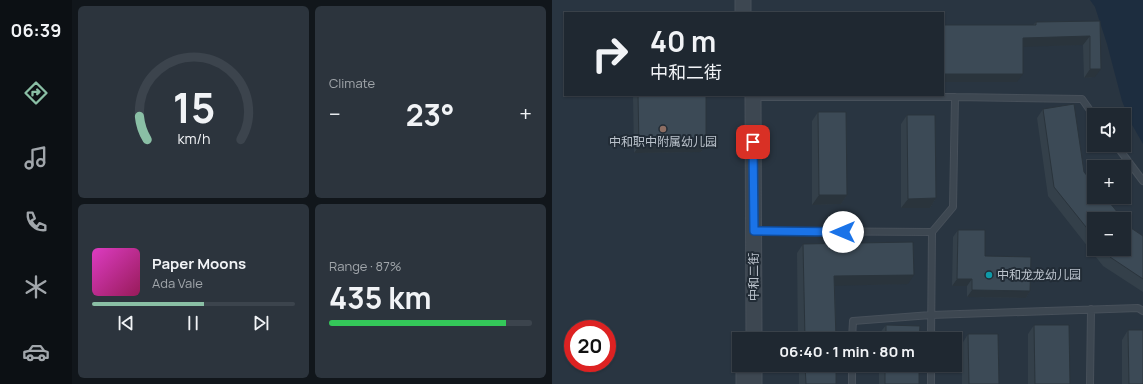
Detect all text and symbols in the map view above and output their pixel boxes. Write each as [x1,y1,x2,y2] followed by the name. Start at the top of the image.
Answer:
[11,18,61,42] text: 06:39
[650,22,716,60] text: 40 m
[584,28,636,80] icon: right
[650,60,722,84] text: 中和二街
[329,74,375,92] text: Climate
[22,79,50,107] icon: directions
[172,79,215,135] text: 15
[406,94,455,135] text: 23°
[329,99,341,129] text: −
[519,99,532,129] text: +
[1087,108,1131,256] map controls
[1087,108,1131,152] button: sound
[658,124,668,134] marker: 中和职中附属幼儿园
[736,125,770,159] pin
[177,129,210,148] text: km/h
[742,131,764,153] icon: arrive
[609,133,717,150] place label: 中和职中附属幼儿园
[22,144,50,172] icon: music
[1087,160,1131,204] button: +
[22,208,50,236] icon: phone
[822,211,864,253] position arrow
[1087,212,1131,256] button: −
[152,253,246,274] text: Paper Moons
[745,253,762,301] street label: 中和二街
[329,257,401,275] text: Range · 87%
[997,266,1081,283] place label: 中和龙龙幼儿园
[984,270,994,280] marker: 中和龙龙幼儿园
[22,273,50,301] icon: climate
[152,274,203,292] text: Ada Vale
[329,277,431,318] text: 435 km
[115,312,137,334] icon: previous
[182,312,204,334] icon: pause
[250,312,272,334] icon: next
[564,320,616,372] speed limit sign: 20
[22,338,50,366] icon: car
[779,341,915,362] text: 06:40 · 1 min · 80 m

